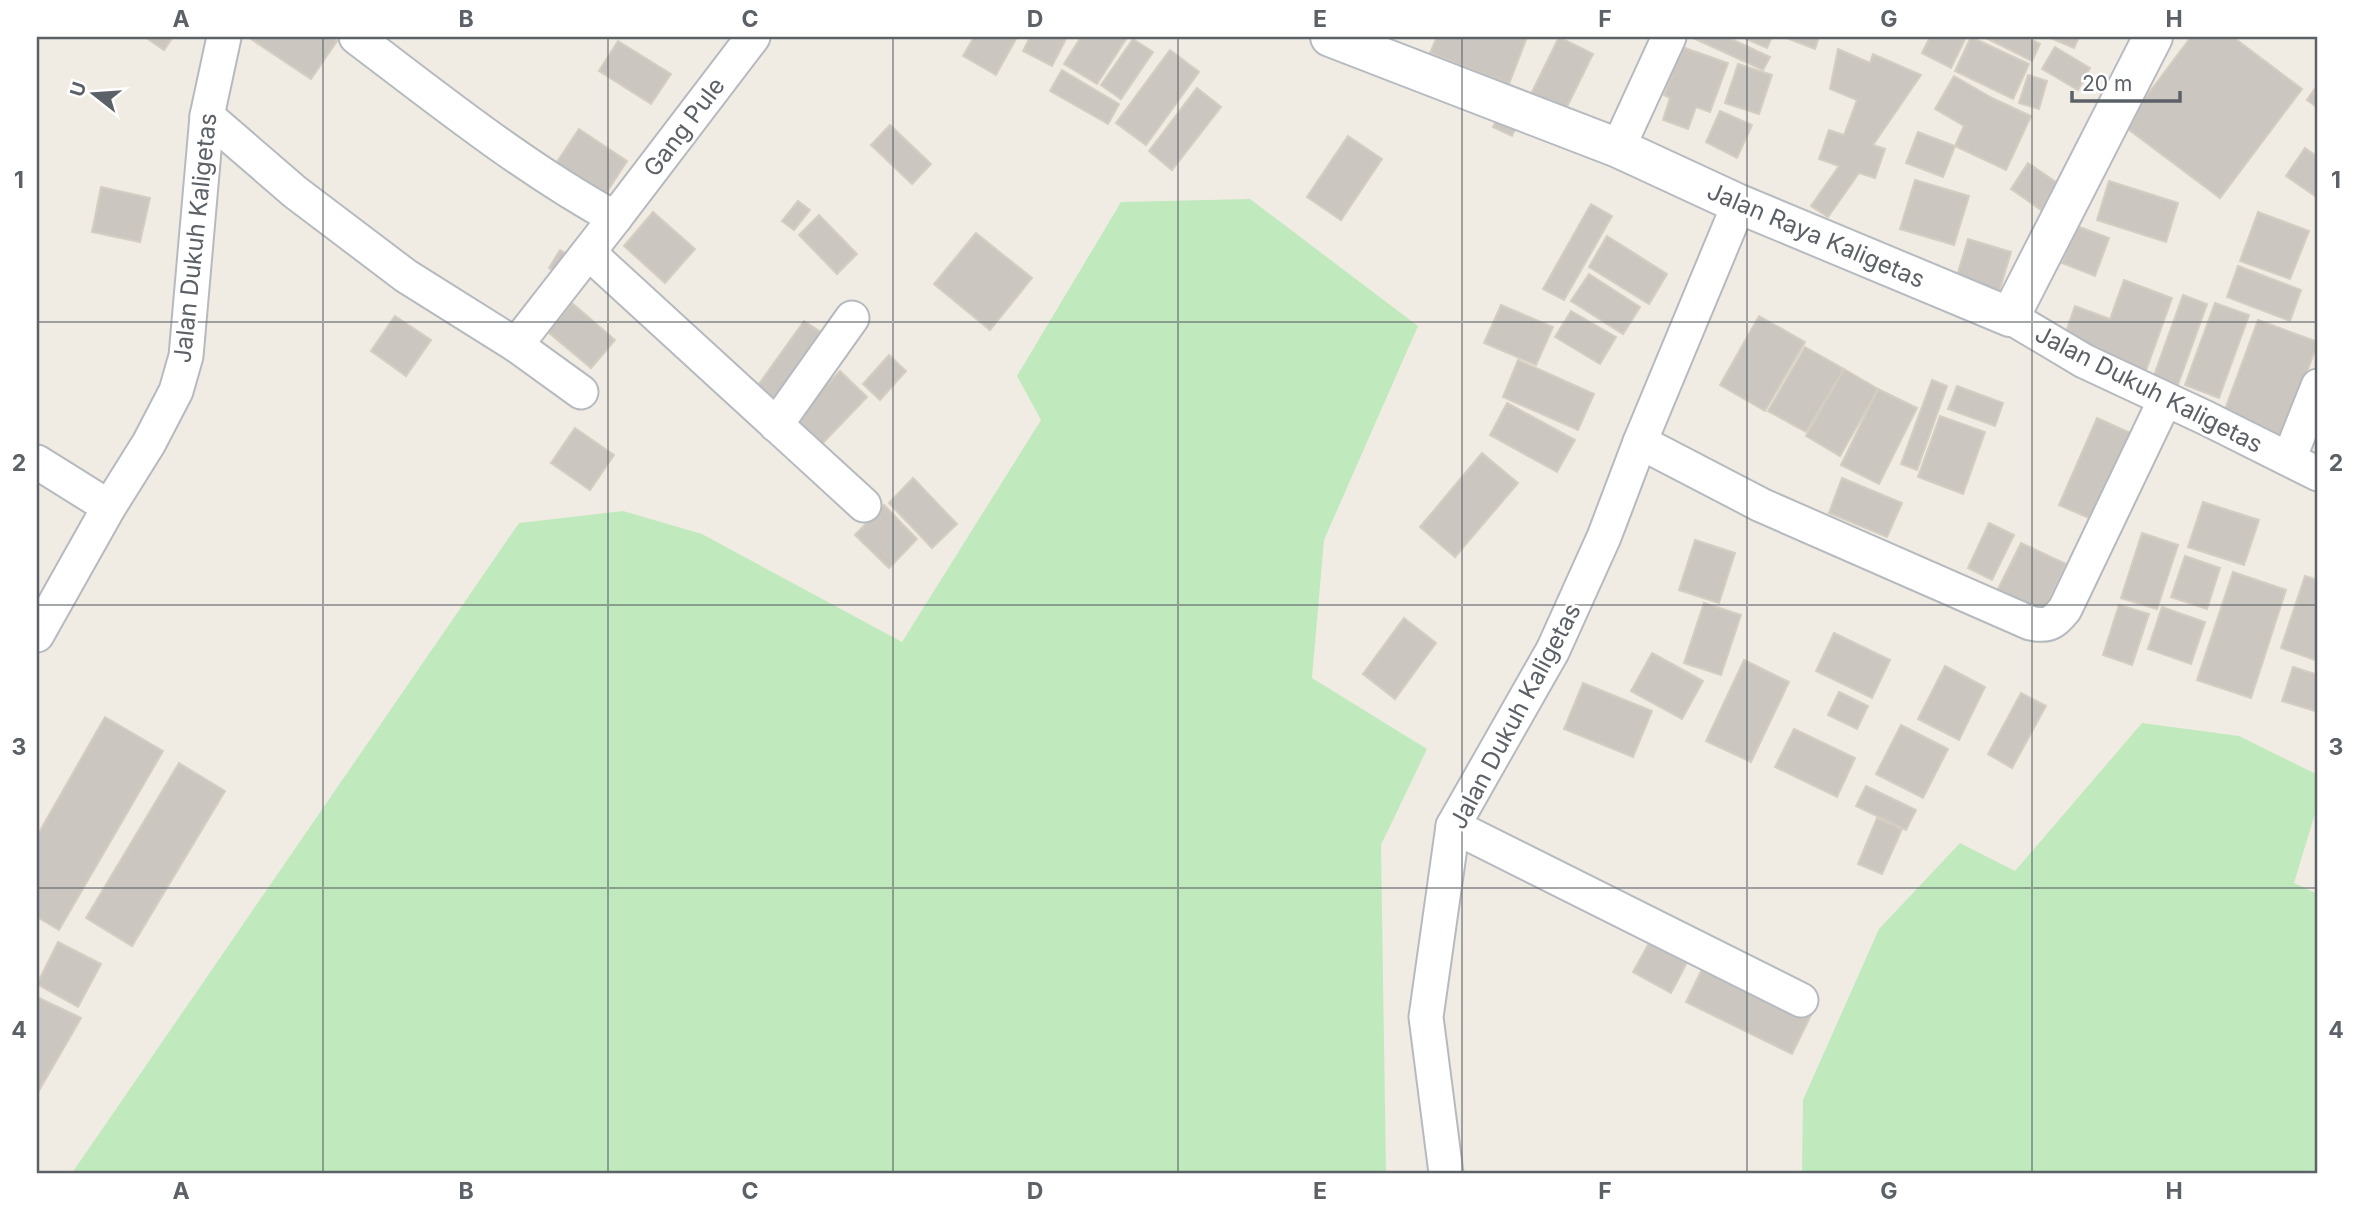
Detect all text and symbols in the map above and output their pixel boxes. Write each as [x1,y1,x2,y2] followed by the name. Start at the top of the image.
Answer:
[172,5,190,33] text: A
[458,5,474,33] text: B
[741,5,759,33] text: C
[1027,5,1043,33] text: D
[1313,5,1327,33] text: E
[1598,5,1612,33] text: F
[1880,5,1898,33] text: G
[2165,5,2183,33] text: H
[60,60,130,130] north arrow
[2072,60,2180,104] scale bar
[2082,71,2132,96] text: 20 m
[637,72,731,182] street label: Gang Pule
[65,79,91,99] text: U
[167,112,223,364] street label: Jalan Dukuh Kaligetas
[14,166,24,194] text: 1
[2331,166,2341,194] text: 1
[1703,176,1929,294] street label: Jalan Raya Kaligetas
[2030,319,2268,459] street label: Jalan Dukuh Kaligetas
[12,449,26,477] text: 2
[2329,449,2343,477] text: 2
[1443,598,1587,834] street label: Jalan Dukuh Kaligetas
[12,733,26,761] text: 3
[2329,733,2343,761] text: 3
[11,1016,27,1044] text: 4
[2328,1016,2344,1044] text: 4
[172,1177,190,1205] text: A
[458,1177,474,1205] text: B
[741,1177,759,1205] text: C
[1027,1177,1043,1205] text: D
[1313,1177,1327,1205] text: E
[1598,1177,1612,1205] text: F
[1880,1177,1898,1205] text: G
[2165,1177,2183,1205] text: H

